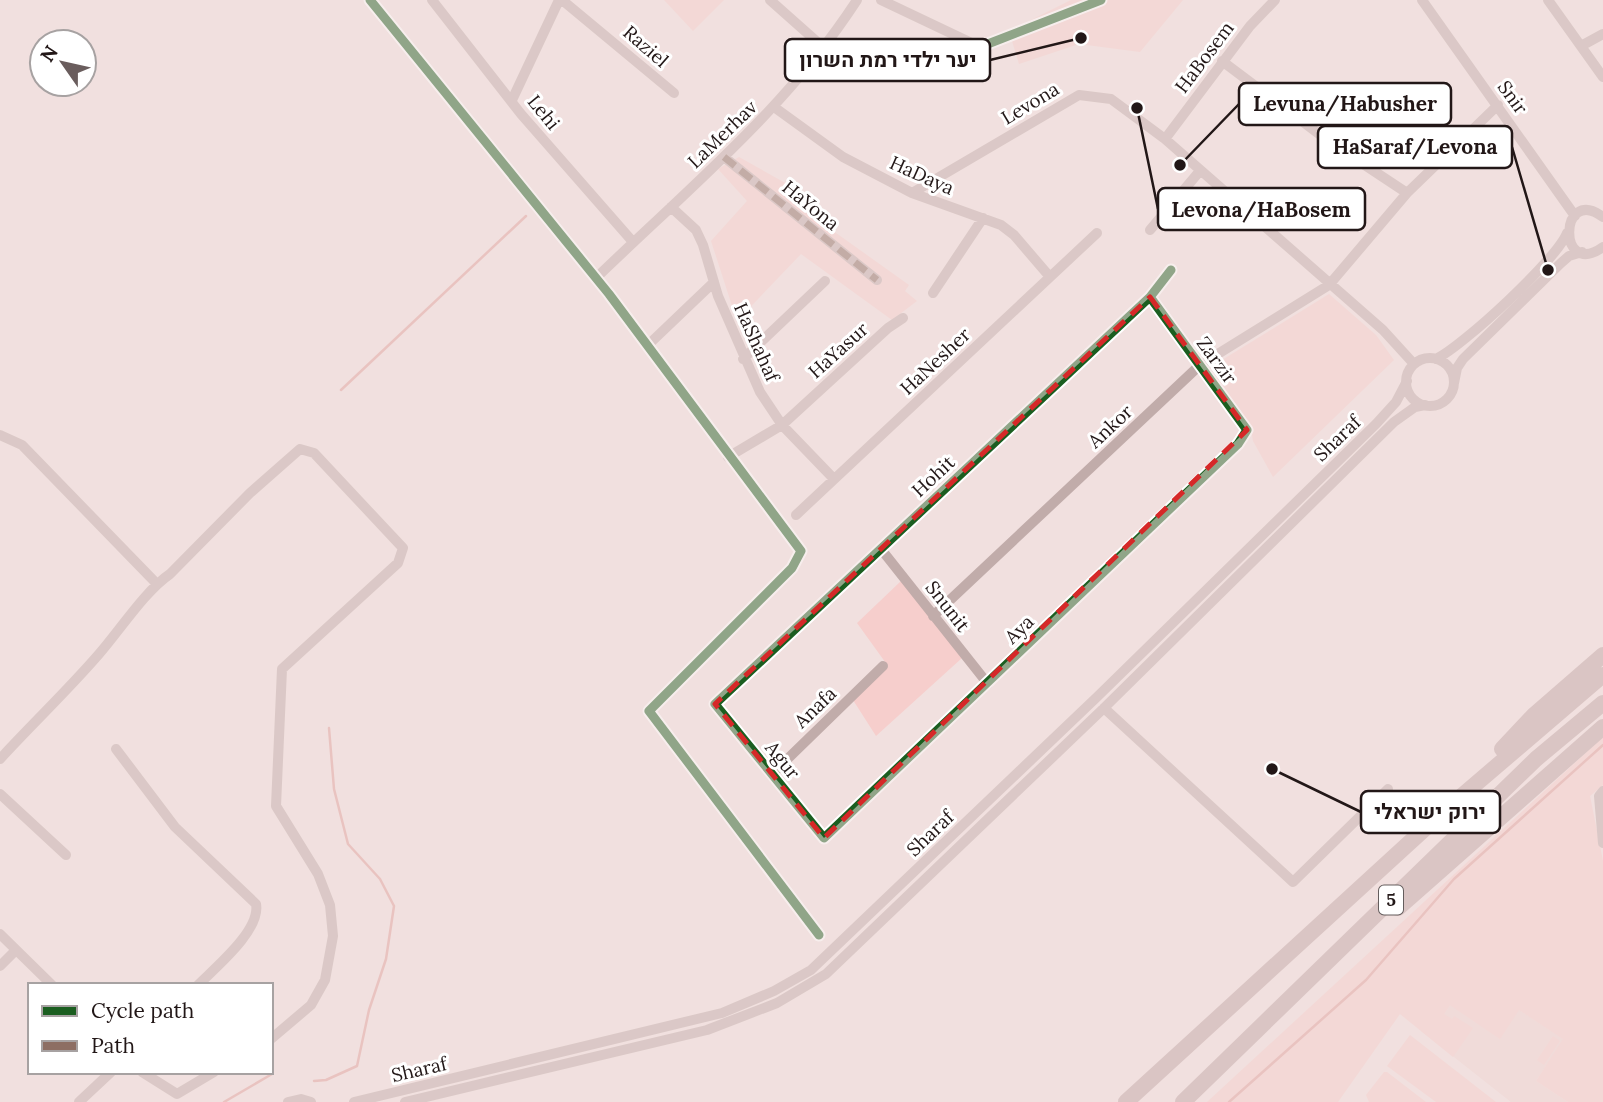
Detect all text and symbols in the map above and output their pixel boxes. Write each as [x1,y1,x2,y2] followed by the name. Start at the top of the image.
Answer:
[1169,16,1239,98] street label: HaBosem
[618,20,674,72] street label: Raziel
[28,28,98,98] north arrow
[785,39,990,81] callout: יער ילדי רמת השרון
[35,40,63,66] text: N
[799,46,977,73] text: יער ילדי רמת השרון
[1493,75,1534,119] street label: Snir
[997,76,1063,130] street label: Levona
[1239,83,1451,125] callout: Levuna/Habusher
[523,90,565,134] street label: Lehi
[1253,90,1437,117] text: Levuna/Habusher
[682,95,762,173] street label: LaMerhav
[1318,126,1512,168] callout: HaSaraf/Levona
[1332,133,1498,160] text: HaSaraf/Levona
[886,150,958,200] street label: HaDaya
[778,175,845,235] street label: HaYona
[1158,188,1365,230] callout: Levona/HaBosem
[1171,196,1351,223] text: Levona/HaBosem
[729,299,786,387] street label: HaShahaf
[803,316,874,383] street label: HaYasur
[895,322,976,400] street label: HaNesher
[1192,332,1243,389] street label: Zarzir
[1082,399,1138,453] street label: Ankor
[1308,409,1367,466] street label: Sharaf
[907,450,960,502] street label: Hohit
[921,576,976,637] street label: Snunit
[999,609,1039,649] street label: Aya
[788,681,841,734] street label: Anafa
[760,735,806,784] street label: Agur
[1361,791,1500,833] callout: ירוק ישראלי
[1374,798,1486,825] text: ירוק ישראלי
[901,804,960,861] street label: Sharaf
[1379,886,1403,915] road number: 5
[28,983,273,1074] legend
[91,997,194,1024] text: Cycle path
[91,1032,135,1059] text: Path
[389,1051,451,1087] street label: Sharaf

